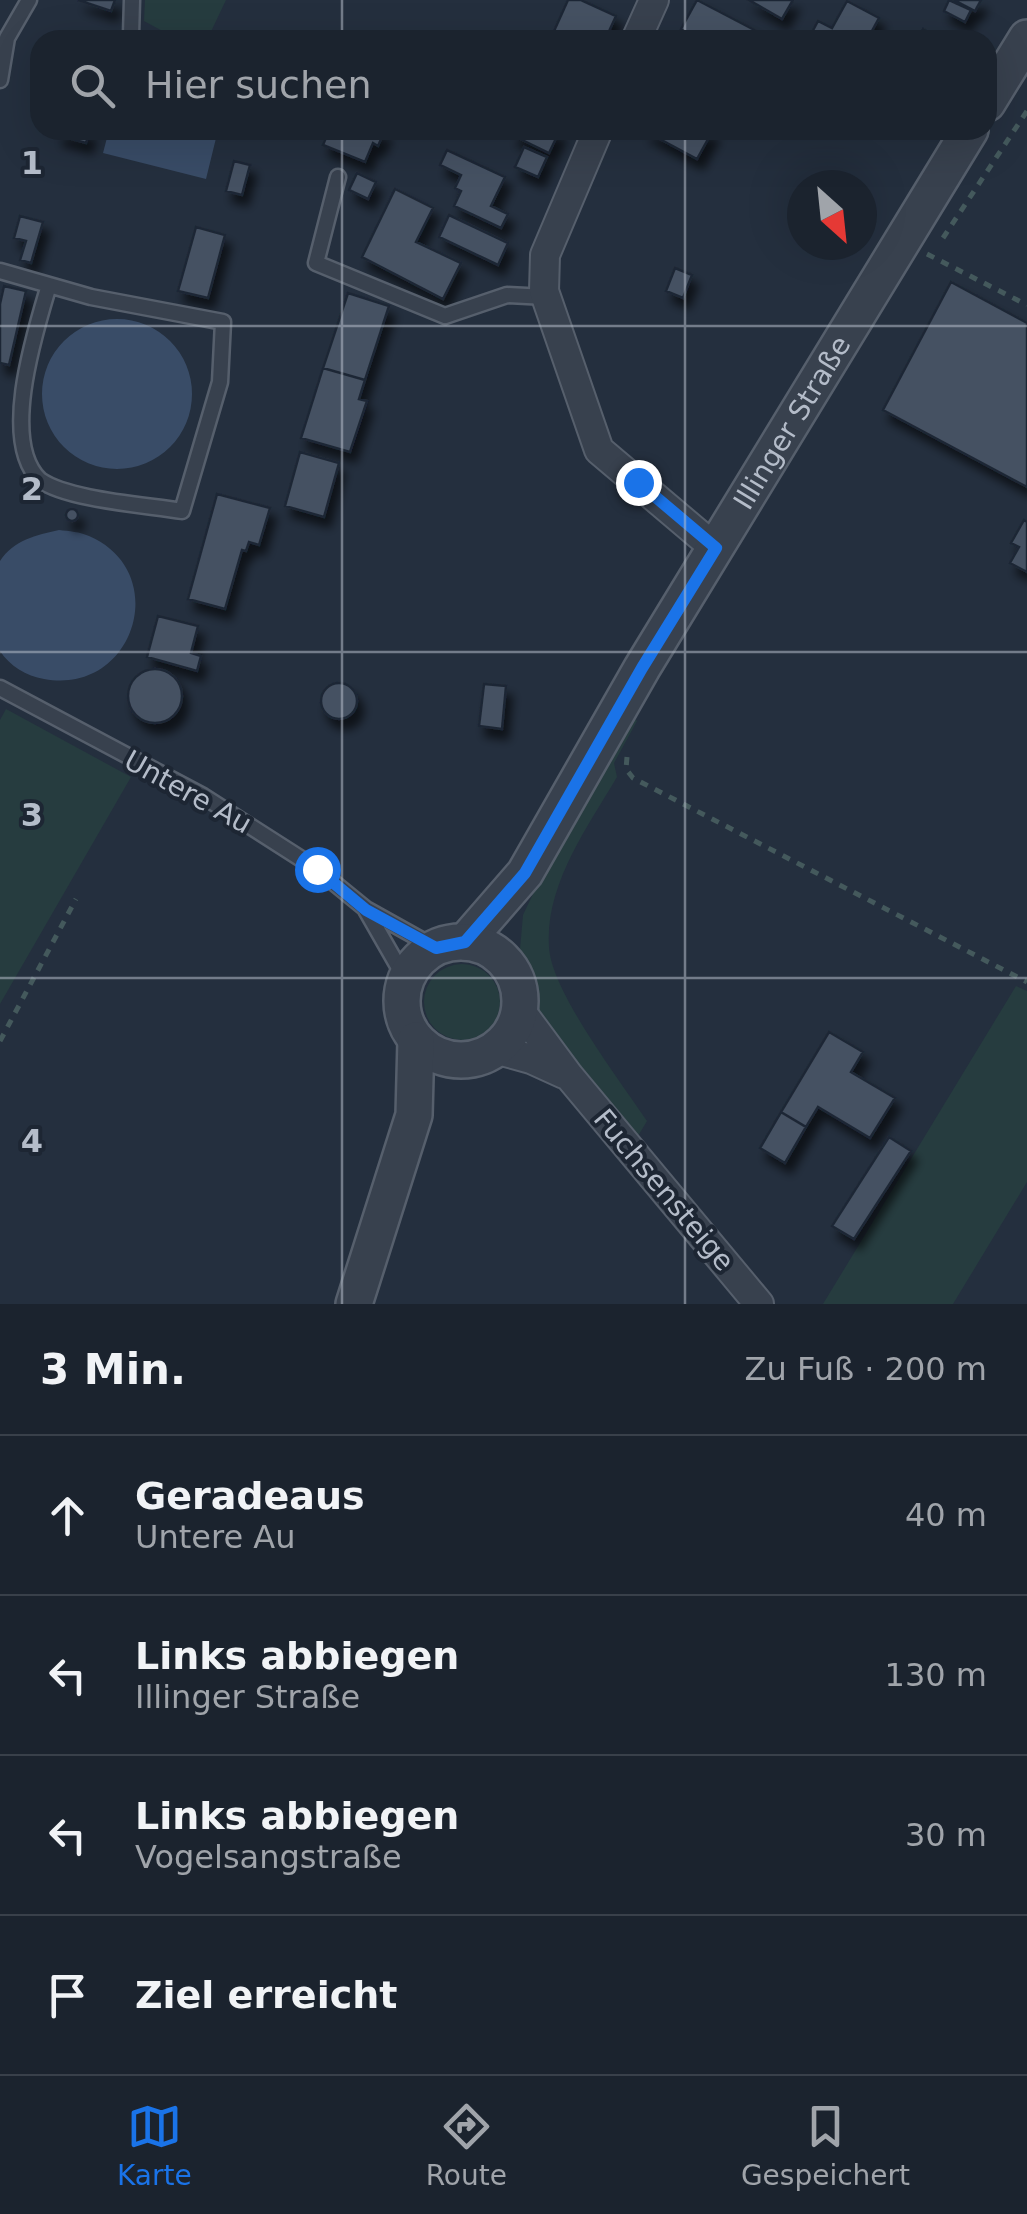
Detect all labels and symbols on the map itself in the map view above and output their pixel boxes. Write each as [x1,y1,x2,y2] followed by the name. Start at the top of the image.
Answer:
[21,144,43,182] text: 1
[787,170,877,260] north arrow
[726,330,857,515] street label: Illinger Straße
[616,460,662,506] route end
[21,470,43,508] text: 2
[119,744,257,840] street label: Untere Au
[21,796,43,834] text: 3
[295,847,341,893] route start
[587,1103,741,1277] street label: Fuchsensteige
[21,1122,43,1160] text: 4

